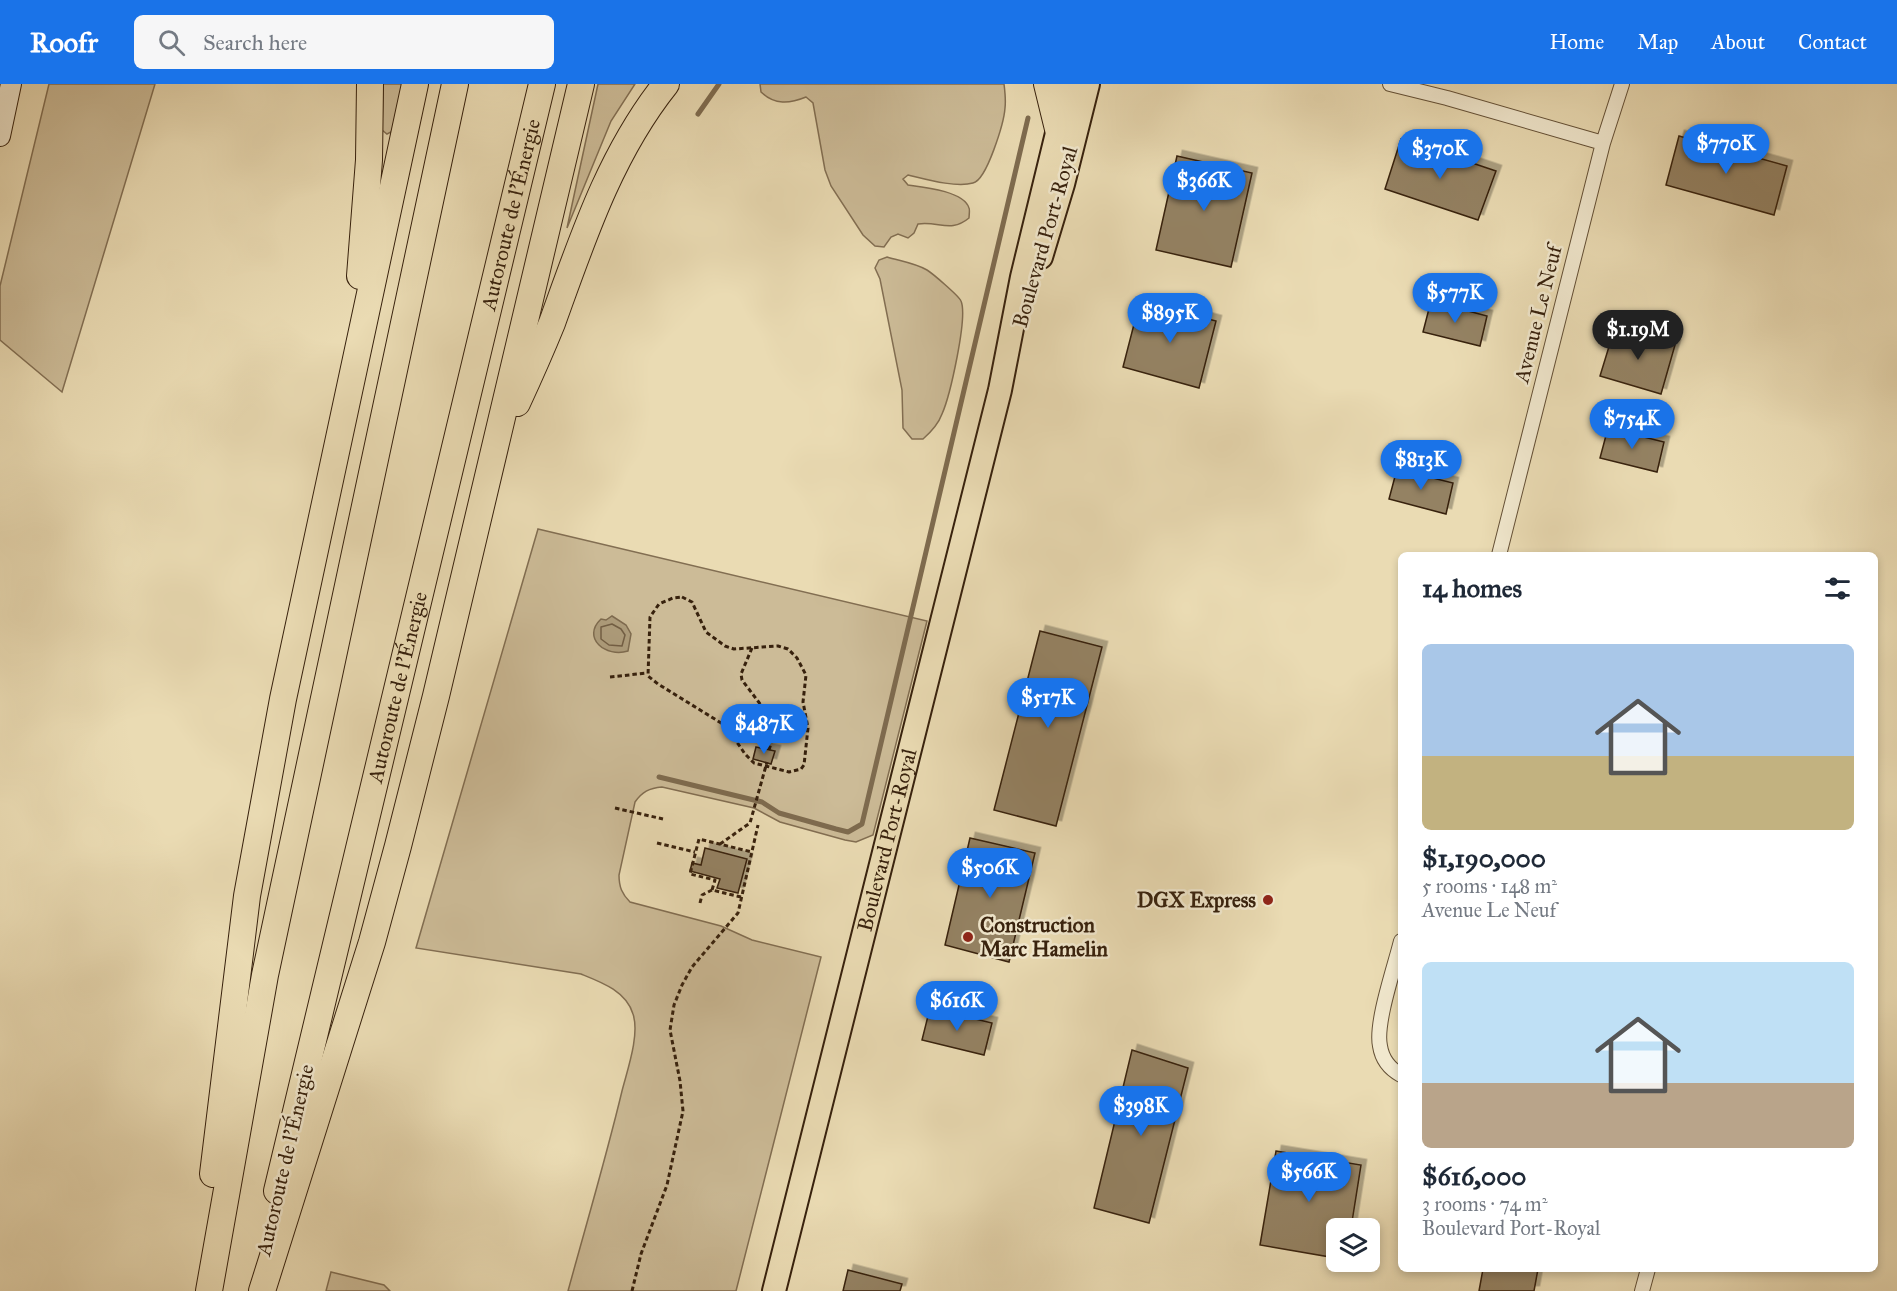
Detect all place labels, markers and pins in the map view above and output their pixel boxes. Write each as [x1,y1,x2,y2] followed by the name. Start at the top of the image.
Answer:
[1684,124,1768,175] pin: $770K
[1398,129,1482,180] pin: $370K
[1162,161,1246,212] pin: $366K
[1413,273,1497,324] pin: $577K
[1128,293,1212,344] pin: $895K
[1589,310,1687,361] pin: $1.19M
[1590,399,1674,450] pin: $754K
[1379,440,1463,491] pin: $813K
[1006,678,1090,729] pin: $517K
[722,704,806,755] pin: $487K
[948,848,1032,899] pin: $506K
[1137,887,1256,913] place label: DGX Express
[1261,893,1275,907] marker: DGX Express
[980,912,1108,962] place label: Construction Marc Hamelin
[961,930,975,944] marker: Construction Marc Hamelin
[915,981,999,1032] pin: $616K
[1099,1086,1183,1137] pin: $398K
[1267,1152,1351,1203] pin: $566K

